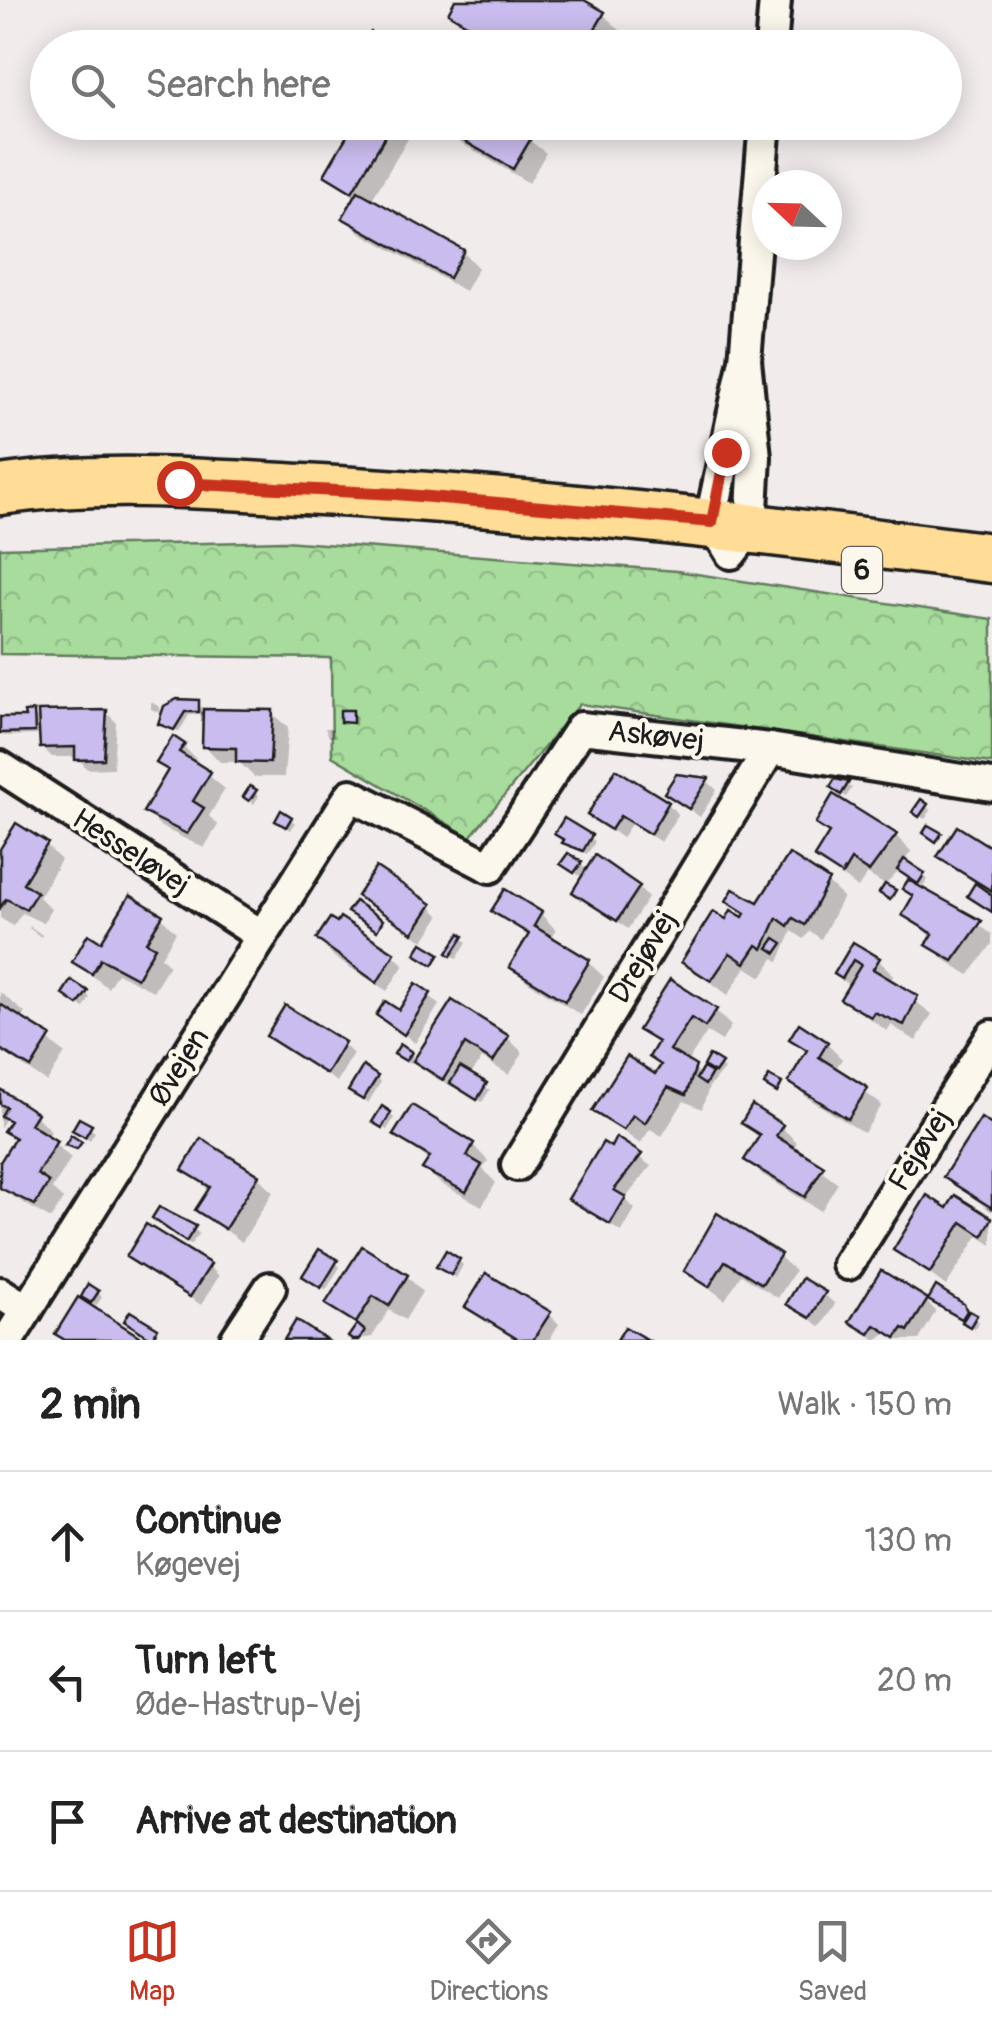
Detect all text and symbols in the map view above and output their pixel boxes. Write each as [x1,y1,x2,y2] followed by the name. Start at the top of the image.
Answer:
[30,30,962,140] search box
[65,58,120,113] icon: search
[145,61,331,109] text: Search here
[752,170,842,260] north arrow
[704,430,750,476] route end
[157,461,203,507] route start
[842,547,882,593] road number: 6
[606,713,706,759] street label: Askøvej
[65,800,197,904] street label: Hesseløvej
[601,904,685,1010] street label: Drejøvej
[141,1021,217,1113] street label: Øvejen
[880,1102,960,1198] street label: Fejøvej
[40,1379,141,1431] text: 2 min
[778,1385,952,1425] text: Walk · 150 m
[135,1497,281,1545] text: Continue
[40,1514,95,1569] icon: ahead
[864,1521,952,1561] text: 130 m
[135,1545,241,1585] text: Køgevej
[135,1637,276,1685] text: Turn left
[40,1654,95,1709] icon: left
[877,1661,952,1701] text: 20 m
[135,1685,362,1725] text: Øde-Hastrup-Vej
[40,1794,95,1849] icon: arrive
[135,1797,457,1845] text: Arrive at destination
[125,1914,180,2009] tab: Map
[429,1914,548,2009] tab: Directions
[798,1914,867,2009] tab: Saved

